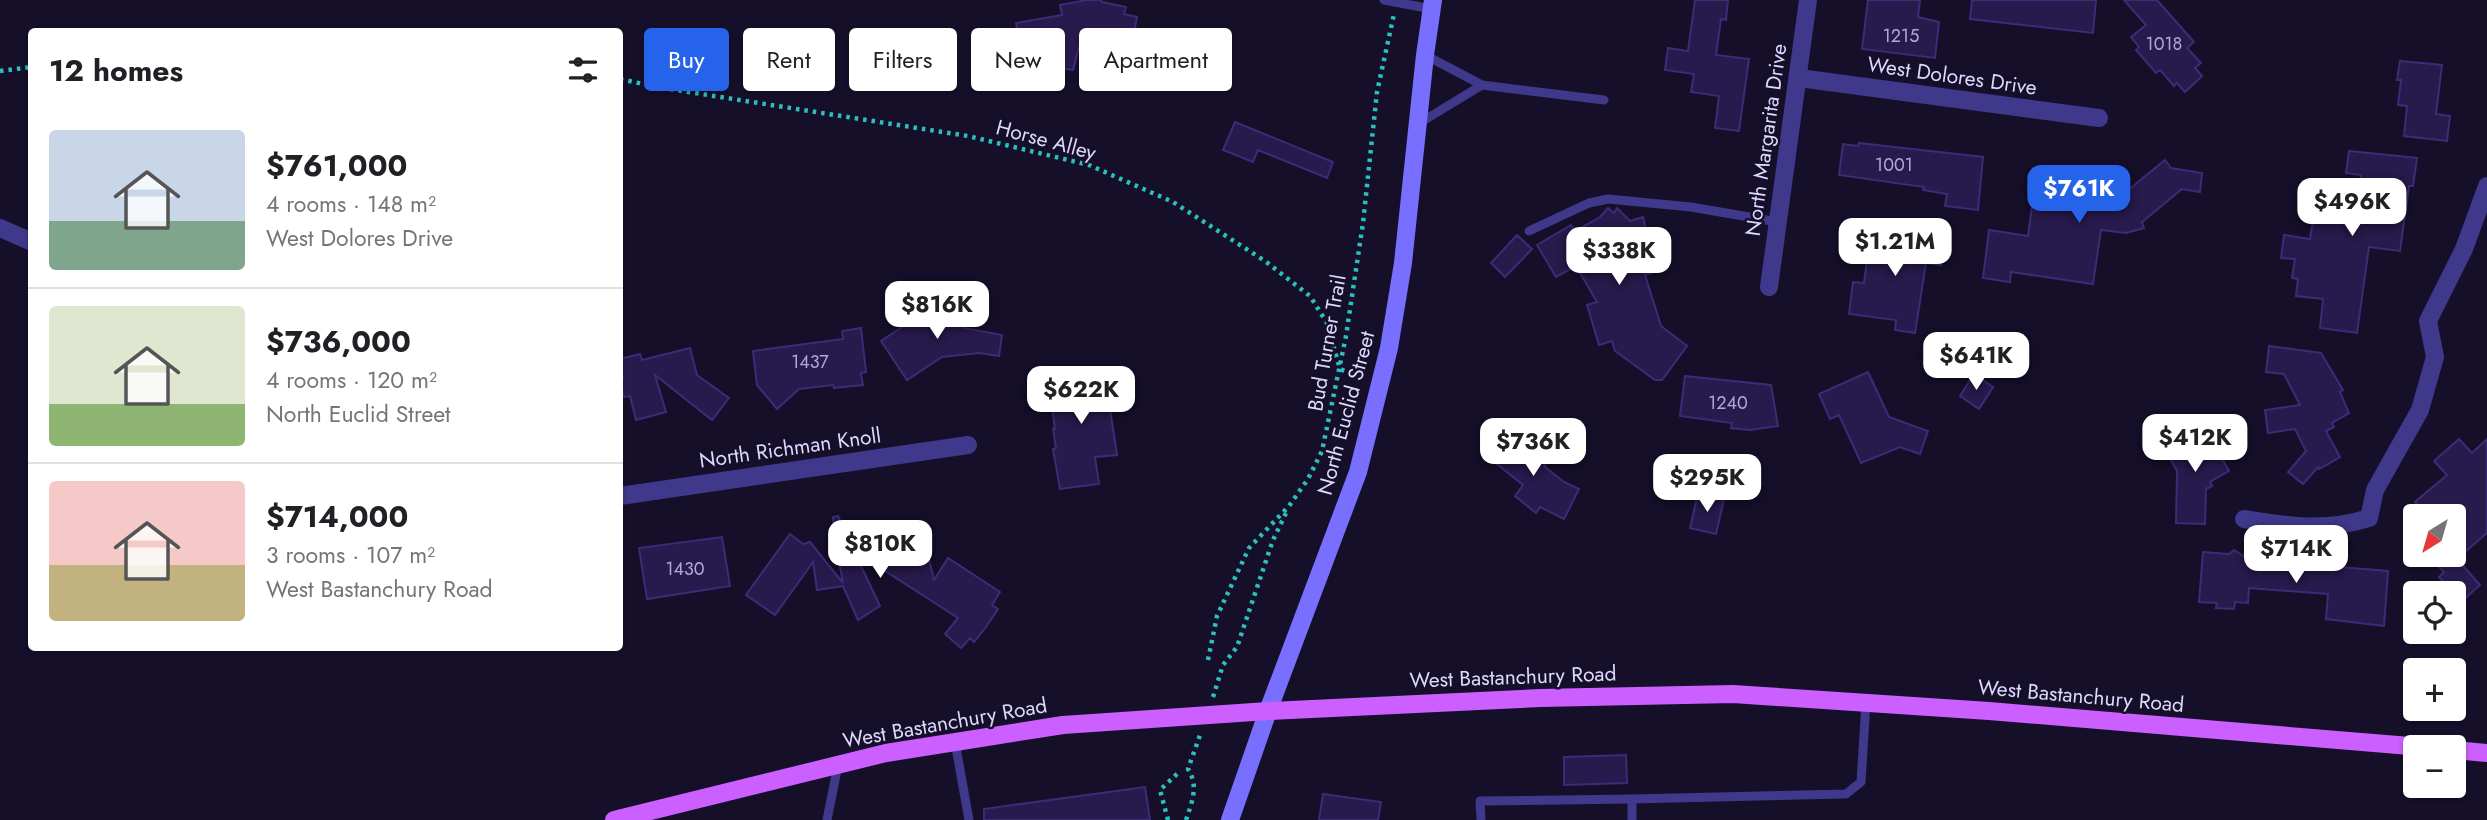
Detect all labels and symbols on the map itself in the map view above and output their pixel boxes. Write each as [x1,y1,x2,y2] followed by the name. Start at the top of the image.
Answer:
[1883,23,1919,49] house number: 1215
[2146,31,2182,57] house number: 1018
[1738,42,1794,238] street label: North Margarita Drive
[1865,49,2039,103] street label: West Dolores Drive
[993,112,1100,168] street label: Horse Alley
[1875,152,1913,178] house number: 1001
[2030,166,2128,225] pin: $761K
[2303,178,2401,238] pin: $496K
[1838,218,1952,278] pin: $1.21M
[1570,228,1668,287] pin: $338K
[1300,272,1354,414] street label: Bud Turner Trail
[888,282,986,341] pin: $816K
[1310,328,1382,498] street label: North Euclid Street
[1927,332,2025,392] pin: $641K
[791,349,829,375] house number: 1437
[1032,366,1130,426] pin: $622K
[1708,390,1748,416] house number: 1240
[2146,414,2244,474] pin: $412K
[1484,419,1582,478] pin: $736K
[697,420,883,476] street label: North Richman Knoll
[1658,454,1756,514] pin: $295K
[2403,504,2466,567] north arrow
[831,520,929,580] pin: $810K
[2247,526,2345,585] pin: $714K
[665,556,705,582] house number: 1430
[1409,658,1617,696] street label: West Bastanchury Road
[1977,672,2185,720] street label: West Bastanchury Road
[840,690,1050,756] street label: West Bastanchury Road

